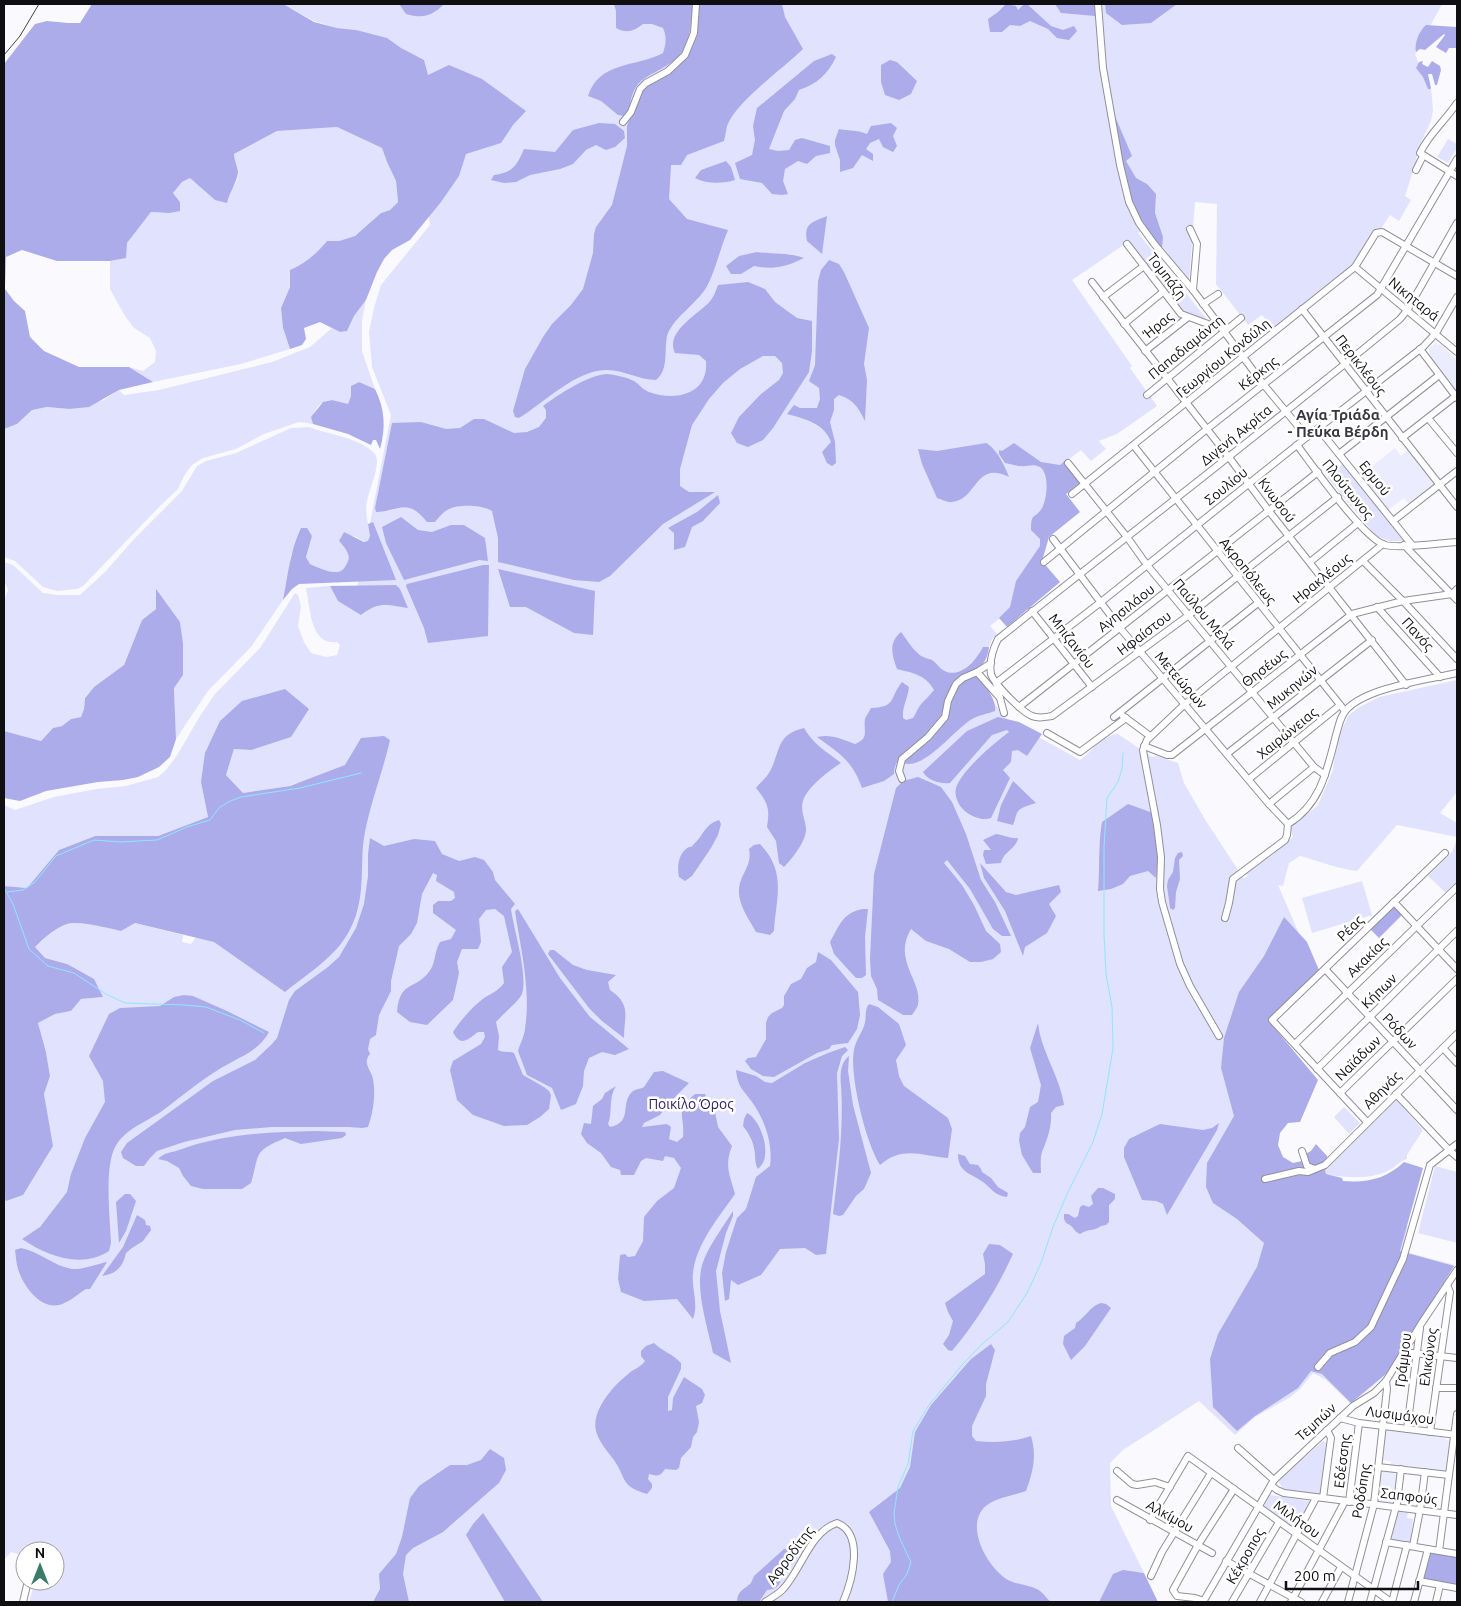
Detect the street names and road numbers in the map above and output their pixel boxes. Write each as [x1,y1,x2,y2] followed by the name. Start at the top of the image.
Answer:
[1144,250,1190,302] street label: Τομπάζη
[1385,274,1443,325] street label: Νικηταρά
[1139,308,1177,343] street label: Ήρας
[1145,312,1227,382] street label: Παπαδιαμάντη
[1173,315,1273,401] street label: Γεωργίου Κονδύλη
[1332,331,1390,399] street label: Περικλέους
[1235,352,1281,393] street label: Κέρκης
[1197,401,1275,469] street label: Διγενή Ακρίτα
[1319,456,1377,522] street label: Πλούτωνος
[1356,457,1394,499] street label: Ερμού
[1201,464,1251,508] street label: Σουλίου
[1255,475,1299,525] street label: Κνωσού
[1216,534,1280,608] street label: Ακροπόλεως
[1290,549,1355,606] street label: Ηρακλέους
[1170,575,1239,653] street label: Παύλου Μελά
[1094,581,1158,635] street label: Αγησιλάου
[1114,607,1174,659] street label: Ηφαίστου
[1046,611,1098,671] street label: Μπιζανίου
[1399,614,1438,654] street label: Πανός
[1238,645,1290,690] street label: Θησέως
[1152,648,1210,712] street label: Μετεώρων
[1263,662,1321,712] street label: Μυκηνών
[1254,704,1321,762] street label: Χαιρώνειας
[1334,911,1367,944] street label: Ρέας
[1343,933,1391,980] street label: Ακακίας
[1358,970,1400,1012] street label: Κήπων
[1379,1010,1421,1052] street label: Ρόδων
[1332,1032,1384,1084] street label: Ναϊάδων
[1360,1067,1405,1112] street label: Αθηνάς
[1416,1326,1440,1387] street label: Ελικώνος
[1392,1332,1414,1388] street label: Γράμμου
[1293,1400,1340,1444] street label: Τεμπών
[1365,1403,1435,1427] street label: Λυσιμάχου
[1331,1432,1353,1489] street label: Εδέσσης
[1349,1462,1373,1520] street label: Ροδόπης
[1380,1485,1439,1508] street label: Σαπφούς
[1144,1497,1196,1535] street label: Αλκίμου
[1271,1497,1323,1541] street label: Μιλήτου
[763,1522,817,1587] street label: Αφροδίτης
[1223,1525,1268,1587] street label: Κέκροπος

